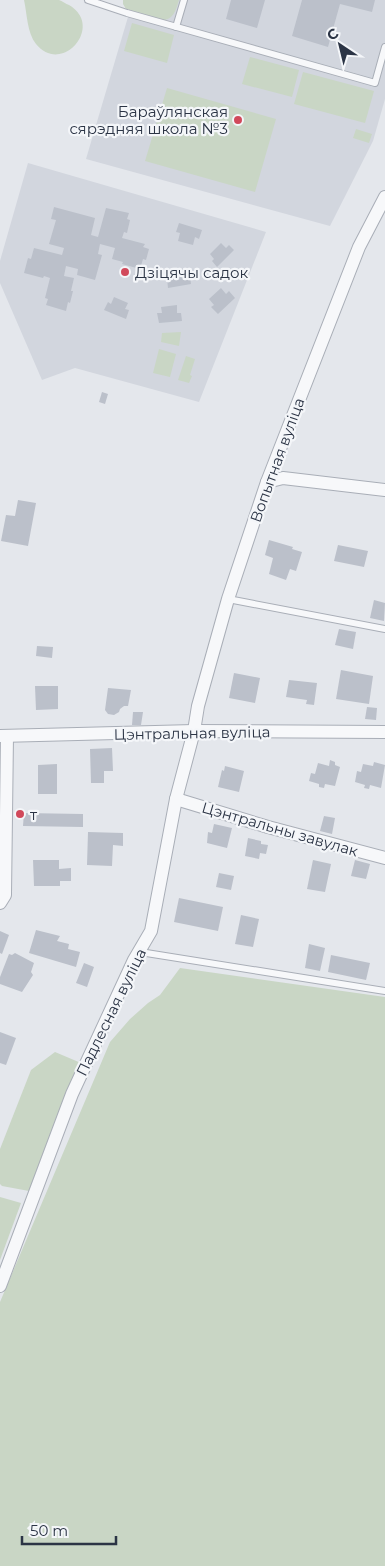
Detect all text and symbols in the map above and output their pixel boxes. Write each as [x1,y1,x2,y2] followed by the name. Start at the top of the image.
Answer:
[315,20,365,70] north arrow
[323,24,342,45] text: С
[69,102,228,138] place label: Бараўлянская сярэдняя школа №3
[232,114,244,126] marker: Бараўлянская сярэдняя школа №3
[135,263,249,282] place label: Дзіцячы садок
[119,266,131,278] marker: Дзіцячы садок
[246,395,308,525] street label: Вопытная вуліца
[113,722,271,744] street label: Цэнтральная вуліца
[200,798,361,861] street label: Цэнтральны завулак
[30,805,38,824] place label: т
[14,808,26,820] marker: т
[72,945,150,1079] street label: Падлесная вуліца
[22,1514,116,1546] scale bar
[30,1521,68,1540] text: 50 m

